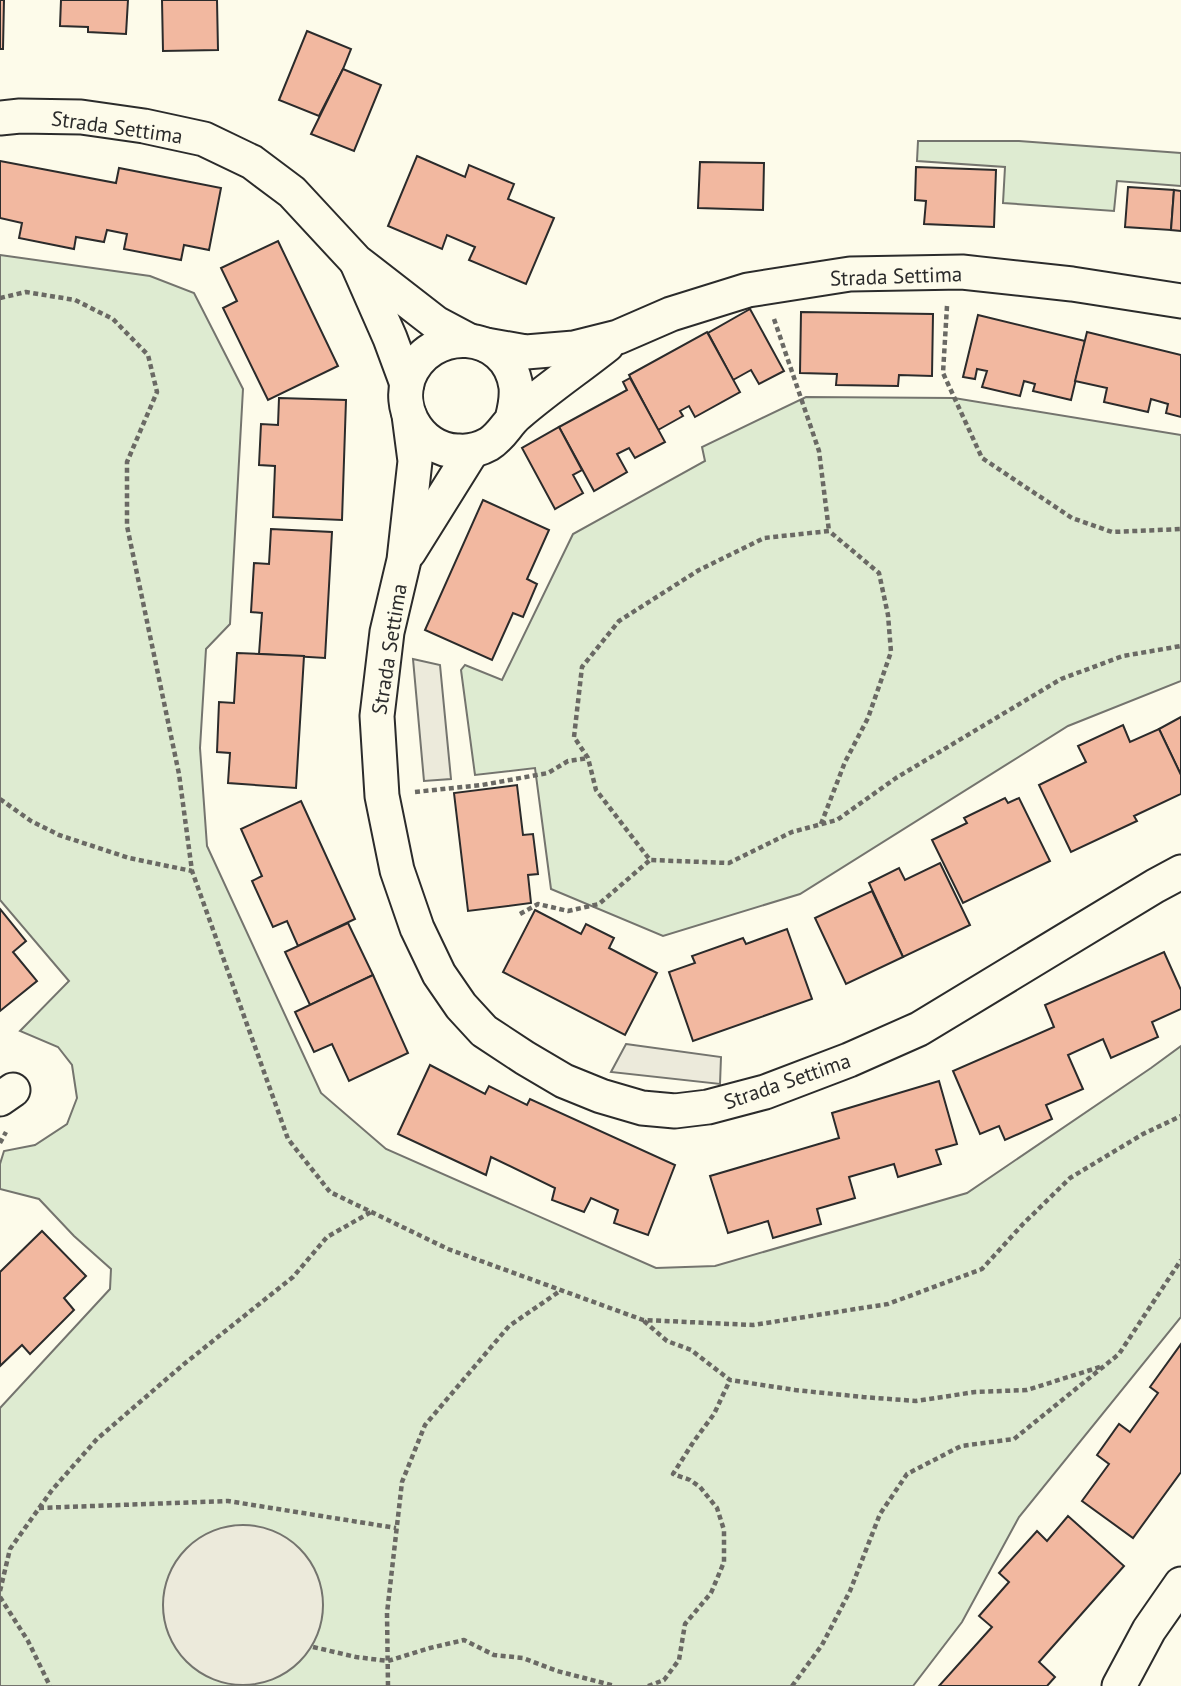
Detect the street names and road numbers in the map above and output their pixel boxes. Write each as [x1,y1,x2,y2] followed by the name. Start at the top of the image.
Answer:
[50,104,184,150] street label: Strada Settima
[829,260,963,292] street label: Strada Settima
[365,582,413,716] street label: Strada Settima
[720,1047,854,1115] street label: Strada Settima

